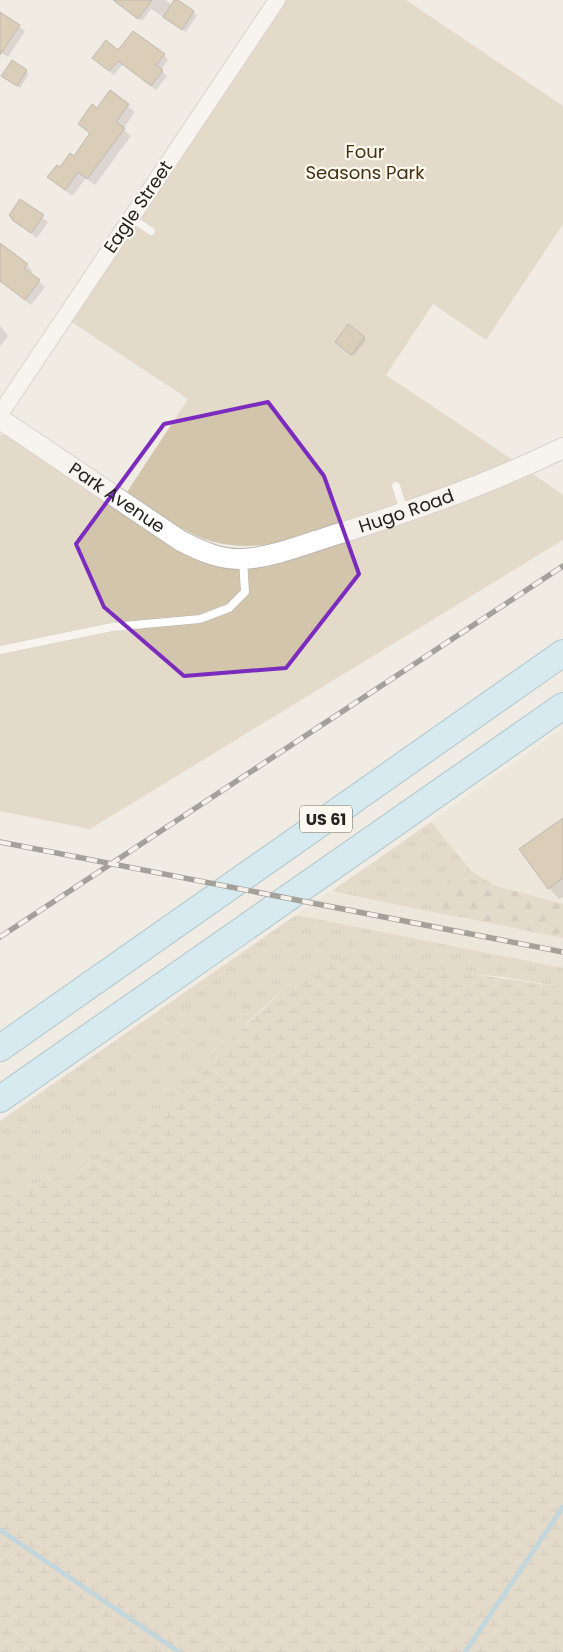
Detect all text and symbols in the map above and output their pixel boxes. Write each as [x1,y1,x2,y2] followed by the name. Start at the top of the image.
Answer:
[305,139,425,185] park label: Four Seasons Park
[97,156,178,258] street label: Eagle Street
[64,456,170,539] street label: Park Avenue
[355,483,457,539] street label: Hugo Road
[300,806,352,832] road number: US 61

